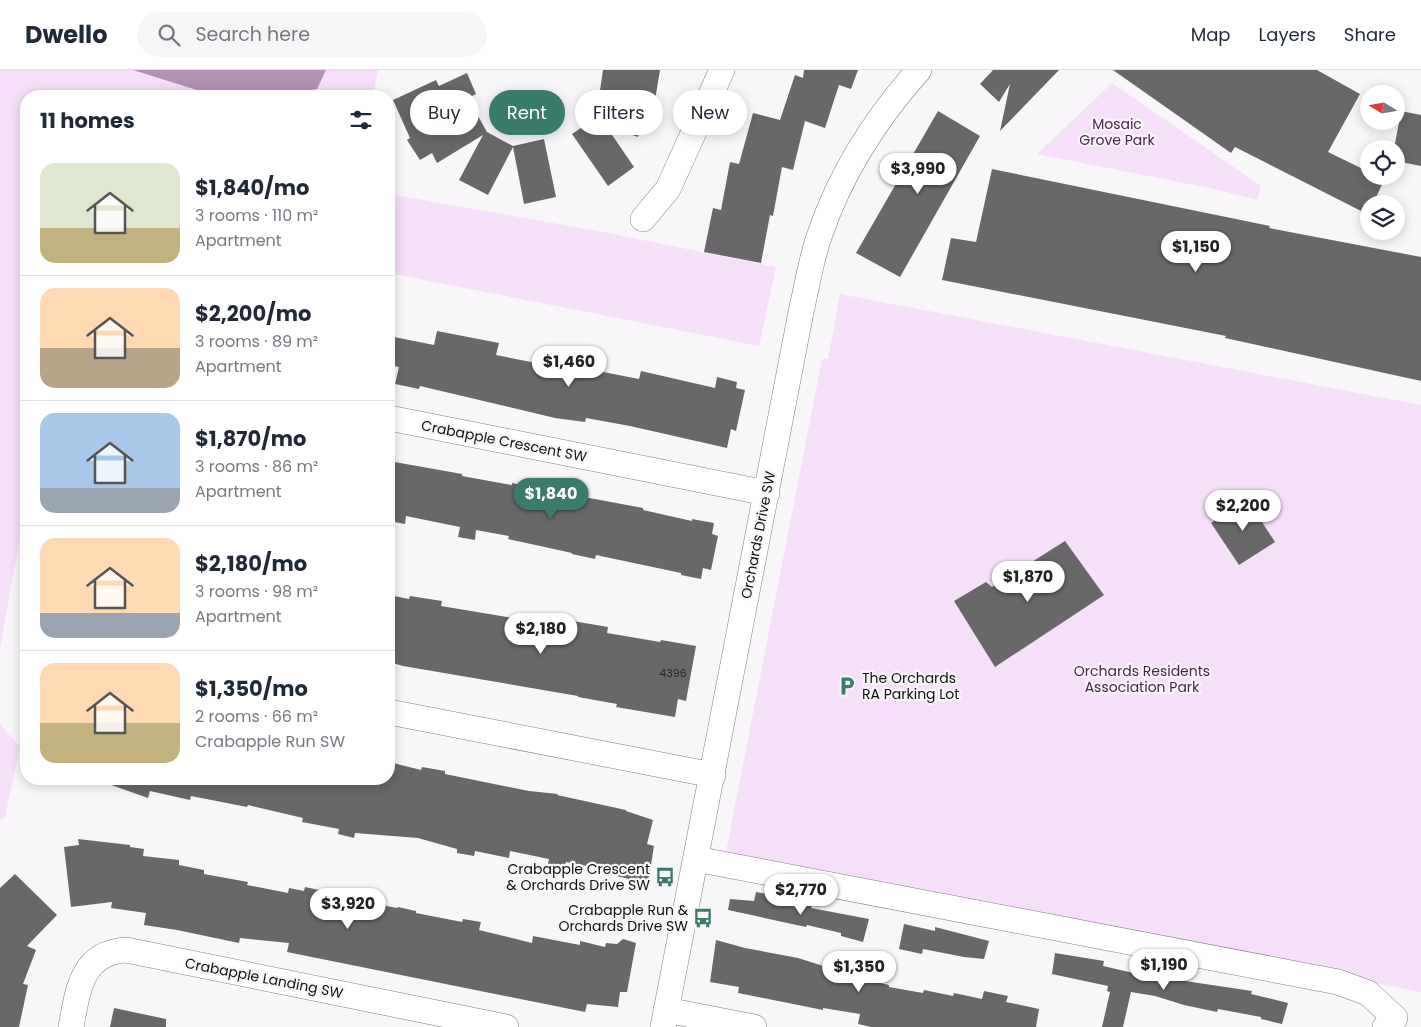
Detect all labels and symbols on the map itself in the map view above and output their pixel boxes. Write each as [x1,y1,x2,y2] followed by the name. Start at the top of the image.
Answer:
[1360,85,1405,130] north arrow
[1079,114,1155,150] park label: Mosaic Grove Park
[877,152,959,195] pin: $3,990
[1155,230,1237,273] pin: $1,150
[528,346,610,388] pin: $1,460
[420,415,589,467] street label: Crabapple Crescent SW
[736,469,780,601] street label: Orchards Drive SW
[510,478,592,520] pin: $1,840
[1202,490,1284,532] pin: $2,200
[987,560,1069,603] pin: $1,870
[500,612,582,655] pin: $2,180
[1074,661,1210,697] park label: Orchards Residents Association Park
[659,665,687,681] house number: 4396
[862,668,959,704] place label: The Orchards RA Parking Lot
[836,675,858,697] parking icon: The Orchards RA Parking Lot
[506,859,650,895] place label: Crabapple Crescent & Orchards Drive SW
[654,866,676,888] bus stop icon: Crabapple Crescent & Orchards Drive SW
[760,874,842,916] pin: $2,770
[307,888,389,930] pin: $3,920
[558,900,689,936] place label: Crabapple Run & Orchards Drive SW
[692,907,714,929] bus stop icon: Crabapple Run & Orchards Drive SW
[1123,948,1205,991] pin: $1,190
[818,950,900,993] pin: $1,350
[183,953,345,1003] street label: Crabapple Landing SW

